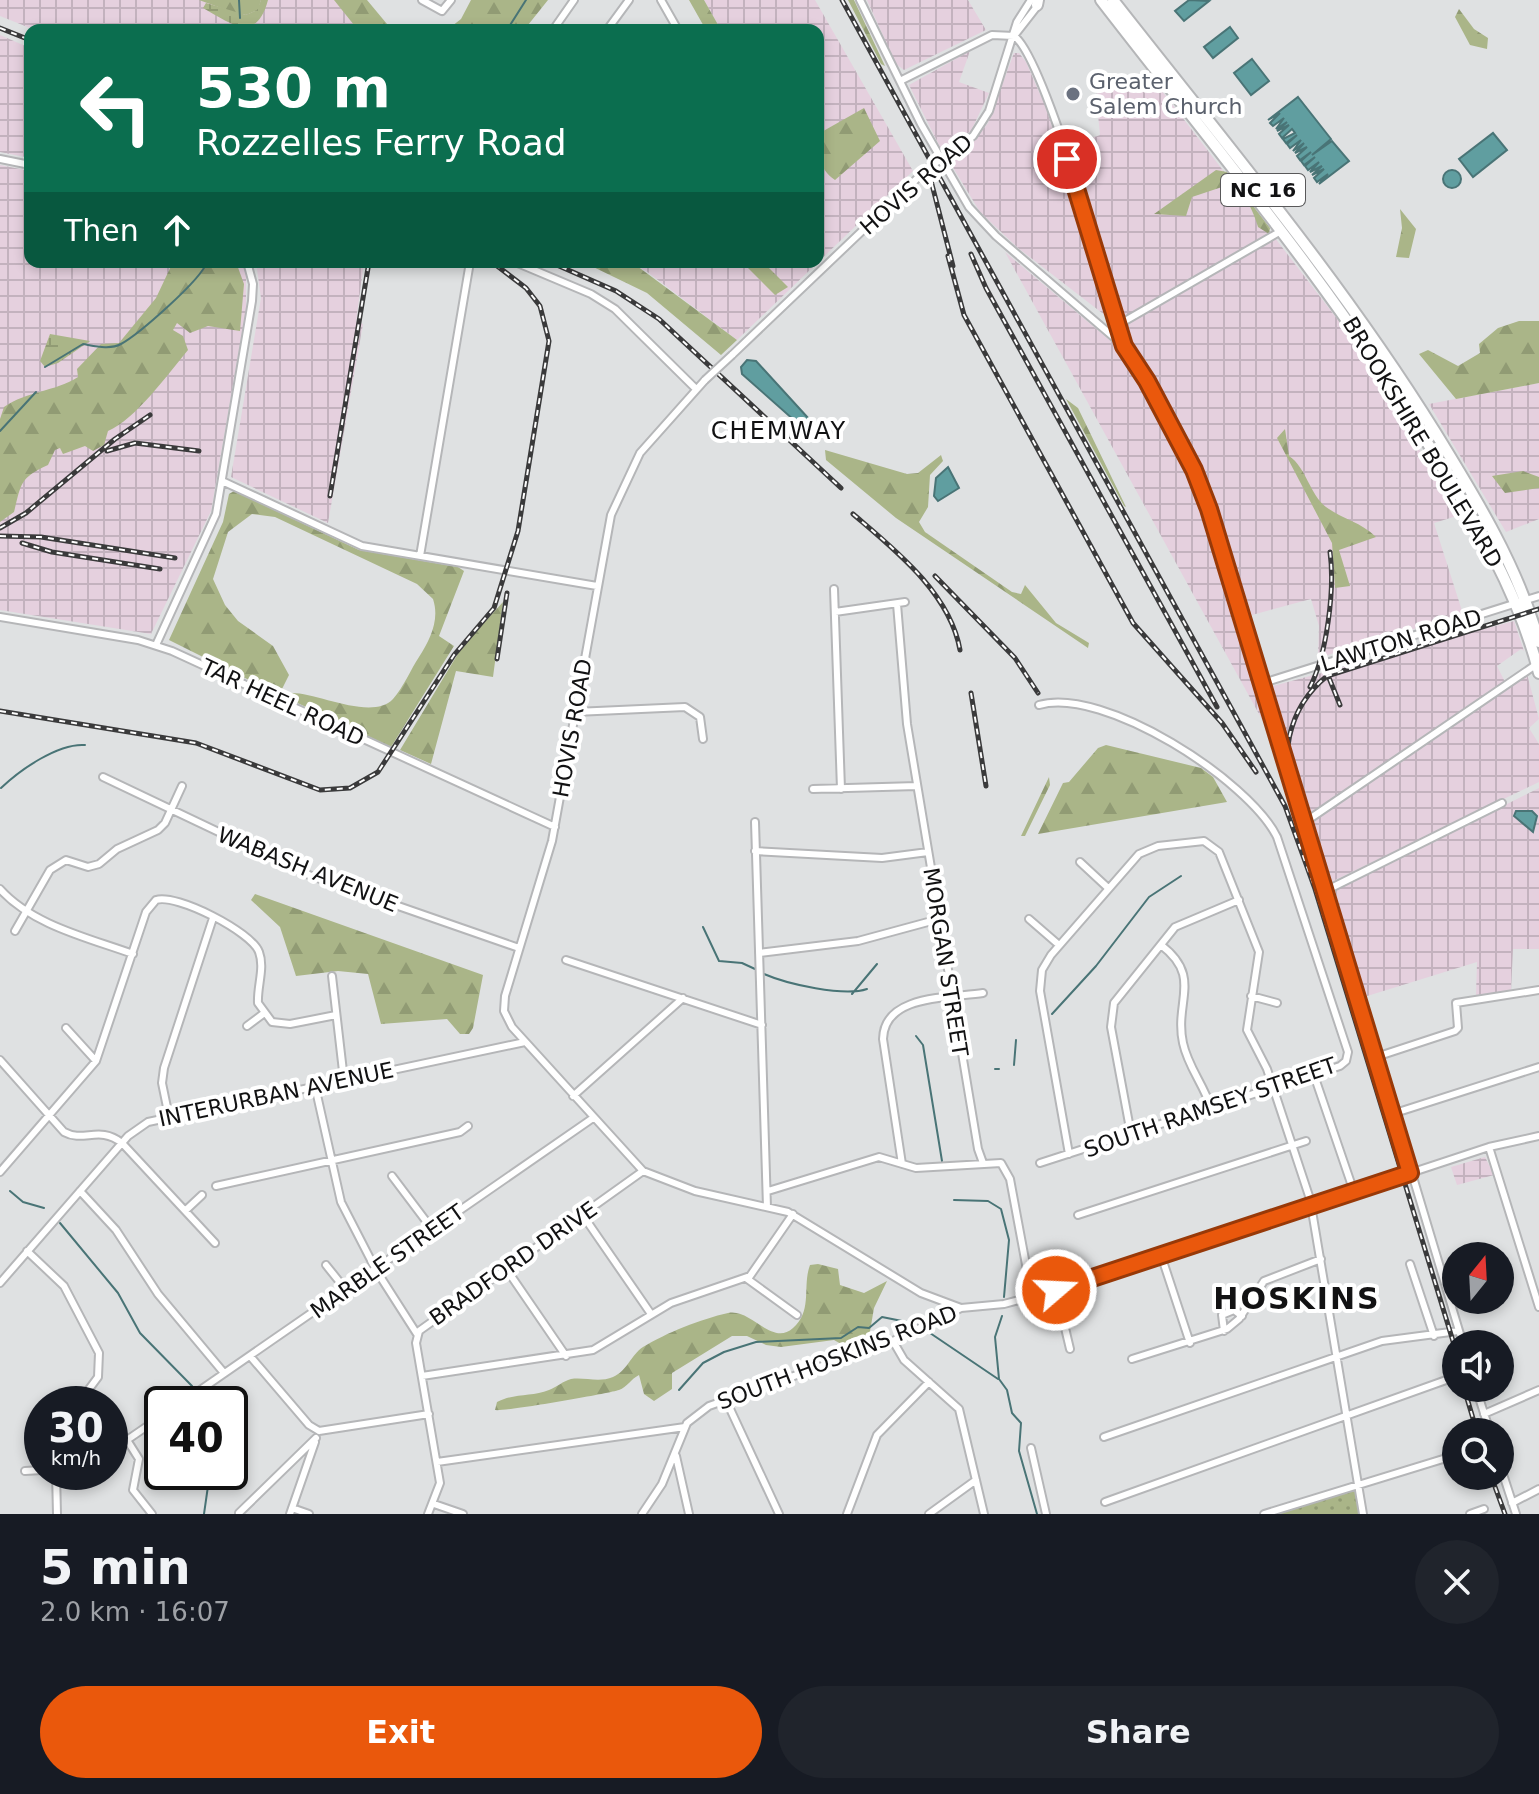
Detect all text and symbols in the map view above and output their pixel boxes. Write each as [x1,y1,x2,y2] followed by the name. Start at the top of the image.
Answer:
[196,55,391,120] text: 530 m
[64,56,168,160] icon: left
[1089,69,1242,119] place label: Greater Salem Church
[1064,85,1082,103] marker: Greater Salem Church
[196,122,567,163] text: Rozzelles Ferry Road
[1033,125,1101,193] pin
[855,129,977,240] street label: HOVIS ROAD
[1045,137,1089,181] icon: arrive
[1221,174,1305,206] road number: NC 16
[155,208,199,252] icon: ahead
[64,213,139,248] text: Then
[1338,312,1507,572] street label: BROOKSHIRE BOULEVARD
[711,417,847,445] district label: CHEMWAY
[1318,604,1485,677] street label: LAWTON ROAD
[196,653,368,751] street label: TAR HEEL ROAD
[548,657,597,799] street label: HOVIS ROAD
[214,822,402,917] street label: WABASH AVENUE
[918,866,973,1059] street label: MORGAN STREET
[1081,1052,1340,1162] street label: SOUTH RAMSEY STREET
[156,1057,396,1132] street label: INTERURBAN AVENUE
[425,1196,602,1331] street label: BRADFORD DRIVE
[306,1199,469,1324] street label: MARBLE STREET
[1442,1242,1514,1314] north arrow
[1442,1242,1514,1490] map controls
[1014,1248,1098,1332] position arrow
[1213,1281,1381,1316] district label: HOSKINS
[714,1300,961,1415] street label: SOUTH HOSKINS ROAD
[1442,1330,1514,1402] button: sound
[144,1386,248,1490] speed limit sign: 40
[48,1405,104,1451] text: 30
[1442,1418,1514,1490] button: search
[51,1446,101,1470] text: km/h
[40,1539,191,1595] text: 5 min
[1415,1540,1499,1624] button: close
[40,1597,230,1627] text: 2.0 km · 16:07
[40,1686,762,1778] button: Exit
[778,1686,1499,1778] button: Share

